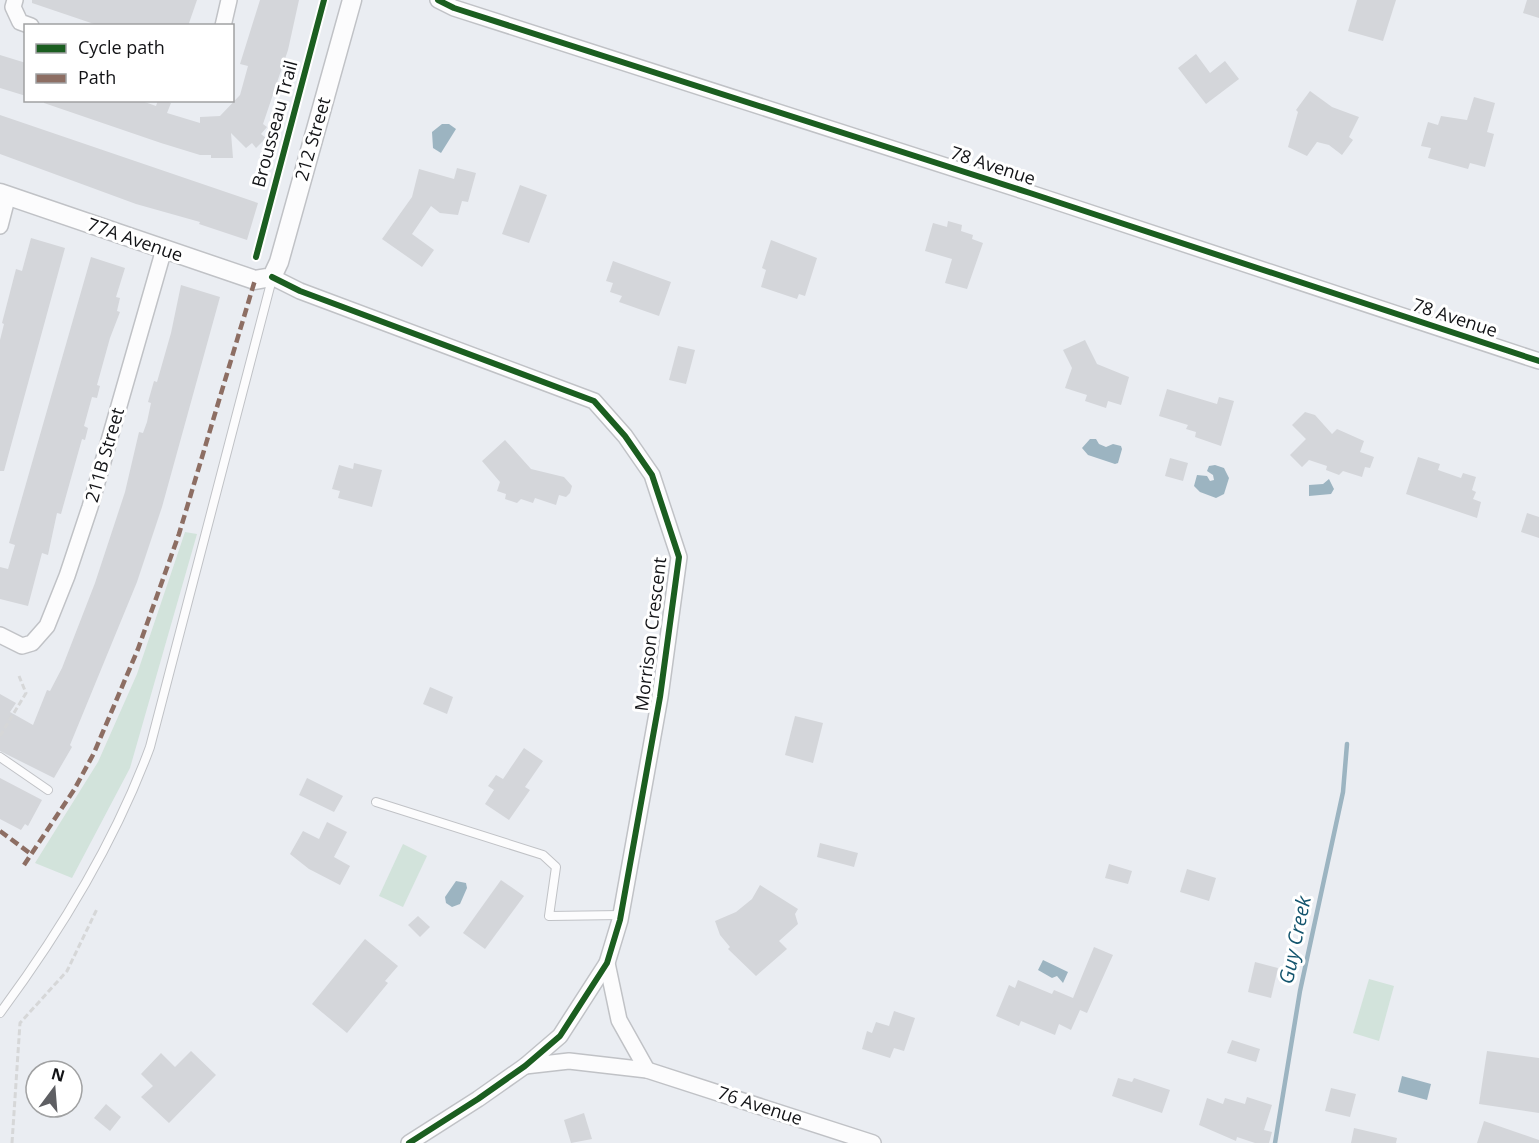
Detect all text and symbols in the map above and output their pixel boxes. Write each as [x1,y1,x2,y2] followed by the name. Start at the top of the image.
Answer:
[24,24,234,102] legend
[78,35,165,59] text: Cycle path
[246,58,302,190] street label: Brousseau Trail
[78,65,116,89] text: Path
[289,94,335,183] street label: 212 Street
[948,140,1039,190] street label: 78 Avenue
[84,212,186,267] street label: 77A Avenue
[1410,292,1501,342] street label: 78 Avenue
[79,405,129,505] street label: 211B Street
[629,556,671,712] street label: Morrison Crescent
[1272,892,1317,986] water label: Guy Creek
[24,1059,84,1119] north arrow
[49,1062,67,1087] text: N
[715,1080,806,1130] street label: 76 Avenue

